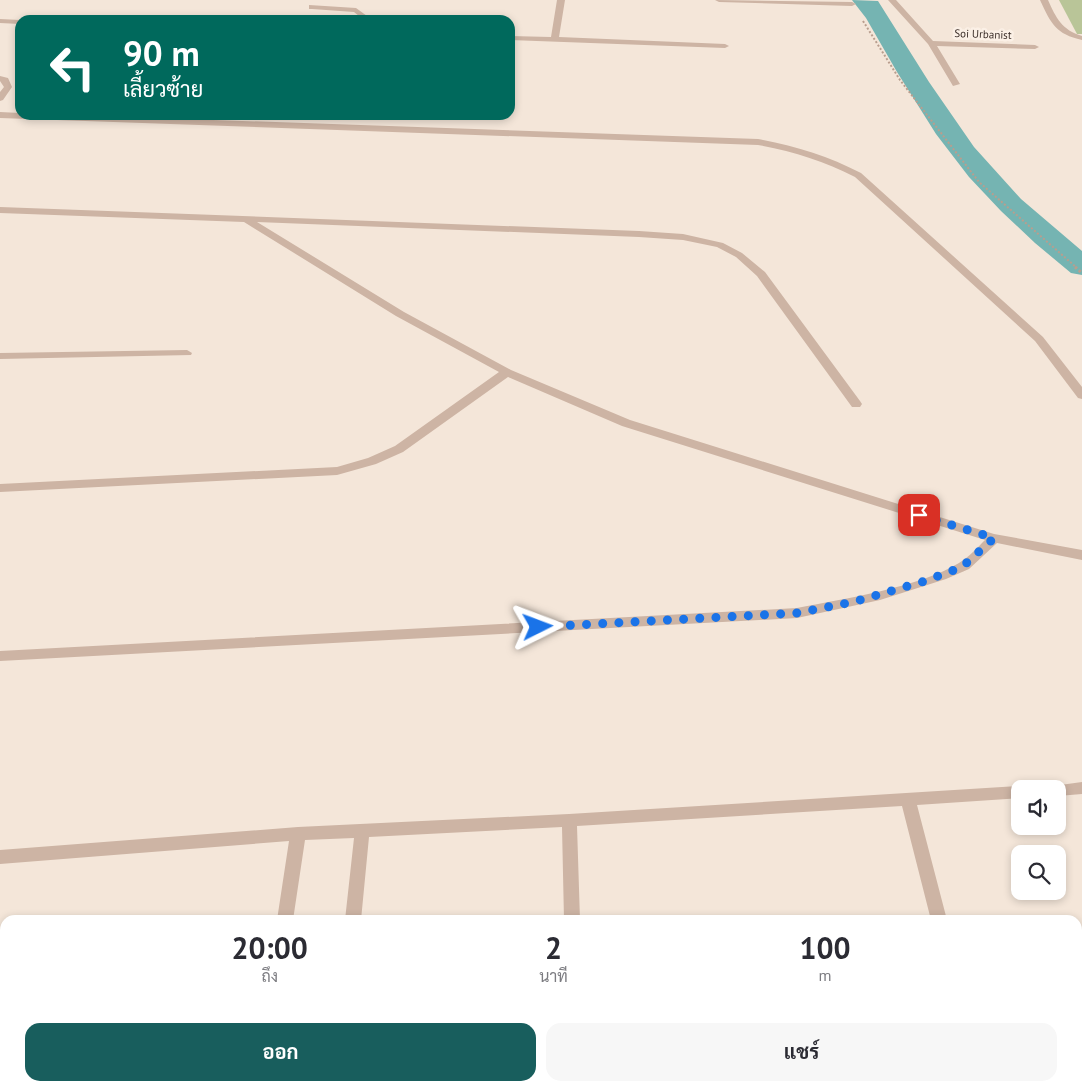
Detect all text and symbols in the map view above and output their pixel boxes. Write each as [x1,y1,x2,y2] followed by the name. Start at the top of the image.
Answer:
[954,26,1012,42] street label: Soi Urbanist
[123,30,200,76] text: 90 m
[40,35,105,100] icon: left
[123,75,203,103] text: เลี้ยวซ้าย
[898,494,940,536] pin
[905,501,933,529] icon: arrive
[511,600,563,652] position arrow
[1011,780,1066,900] map controls
[1011,780,1066,835] button: sound
[1011,845,1066,900] button: search
[232,928,308,967] text: 20:00
[545,928,562,967] text: 2
[799,928,850,967] text: 100
[818,965,831,985] text: m
[261,966,278,986] text: ถึง
[539,966,568,986] text: นาที
[25,1023,536,1081] button: ออก
[546,1023,1057,1081] button: แชร์

